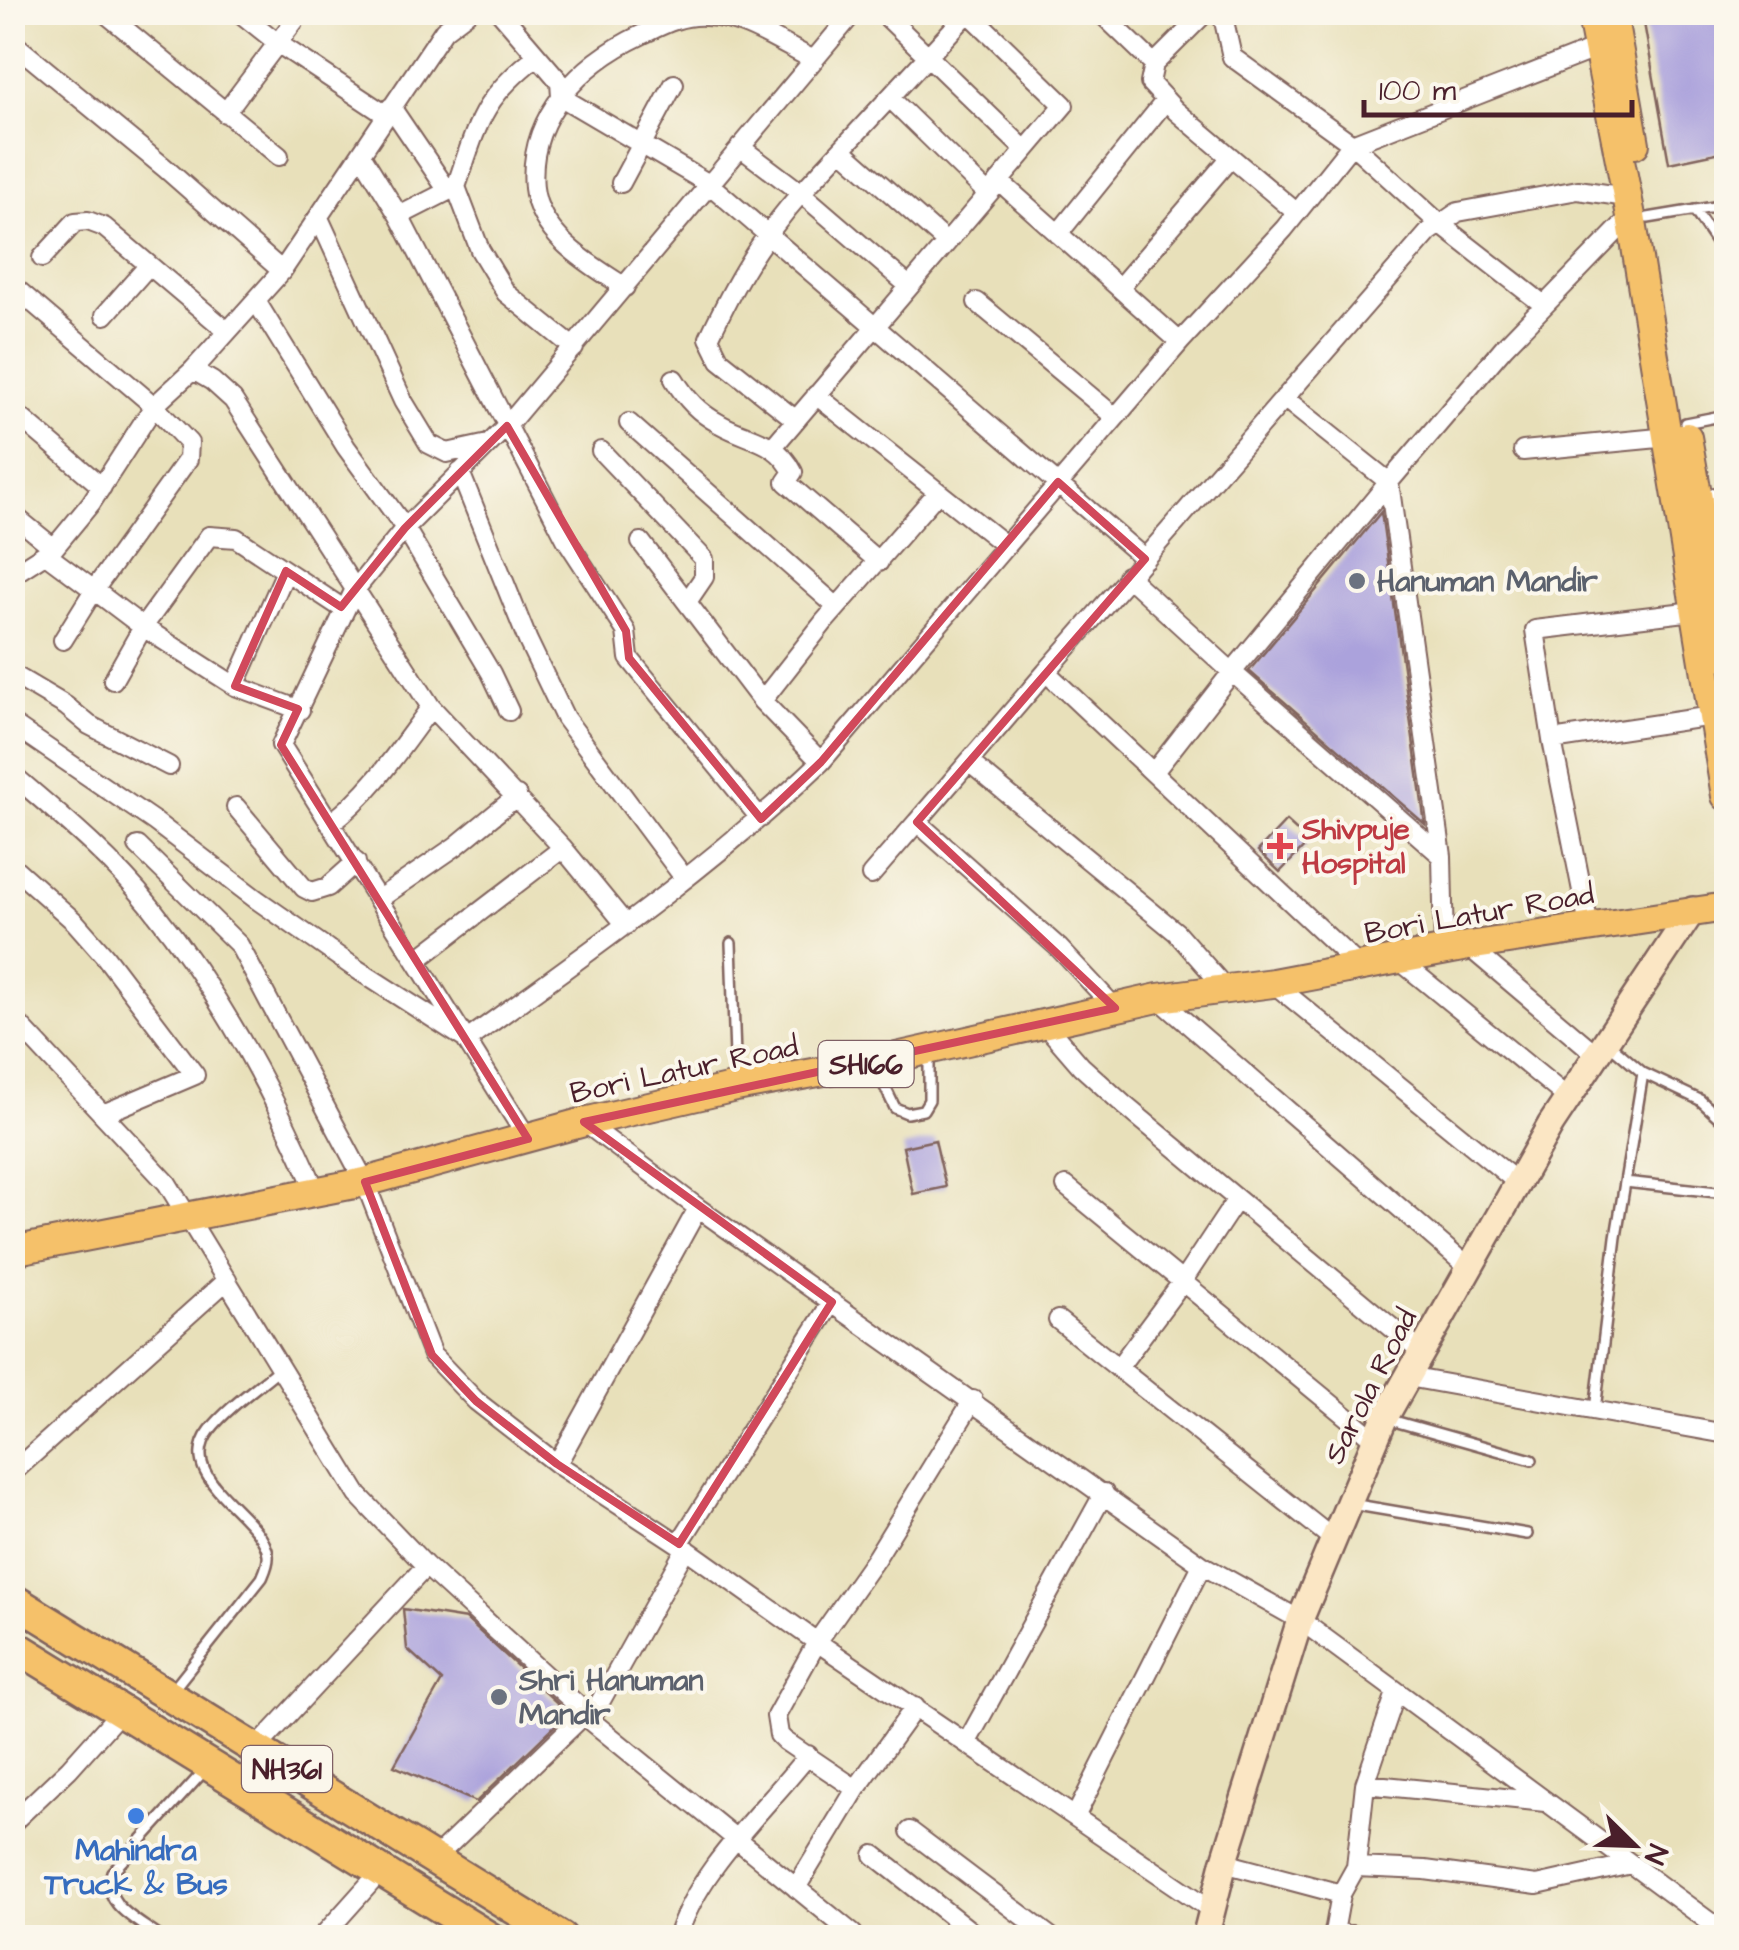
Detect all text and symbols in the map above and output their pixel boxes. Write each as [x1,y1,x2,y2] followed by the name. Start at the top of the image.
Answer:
[1364,55,1632,117] scale bar
[1379,70,1457,112] text: 100 m
[1377,561,1598,603] place label: Hanuman Mandir
[1346,570,1368,592] marker: Hanuman Mandir
[1301,809,1410,886] place label: Shivpuje Hospital
[1267,833,1293,859] marker: Shivpuje Hospital
[1361,873,1597,955] street label: Bori Latur Road
[566,1025,802,1115] street label: Bori Latur Road
[818,1041,914,1087] road number: SH166
[1314,1302,1428,1471] street label: Sarola Road
[518,1660,704,1736] place label: Shri Hanuman Mandir
[488,1686,510,1708] marker: Shri Hanuman Mandir
[242,1746,332,1792] road number: NH361
[1584,1795,1684,1895] north arrow
[125,1805,147,1827] marker: Mahindra Truck & Bus
[43,1830,228,1906] place label: Mahindra Truck & Bus
[1634,1838,1677,1870] text: N

